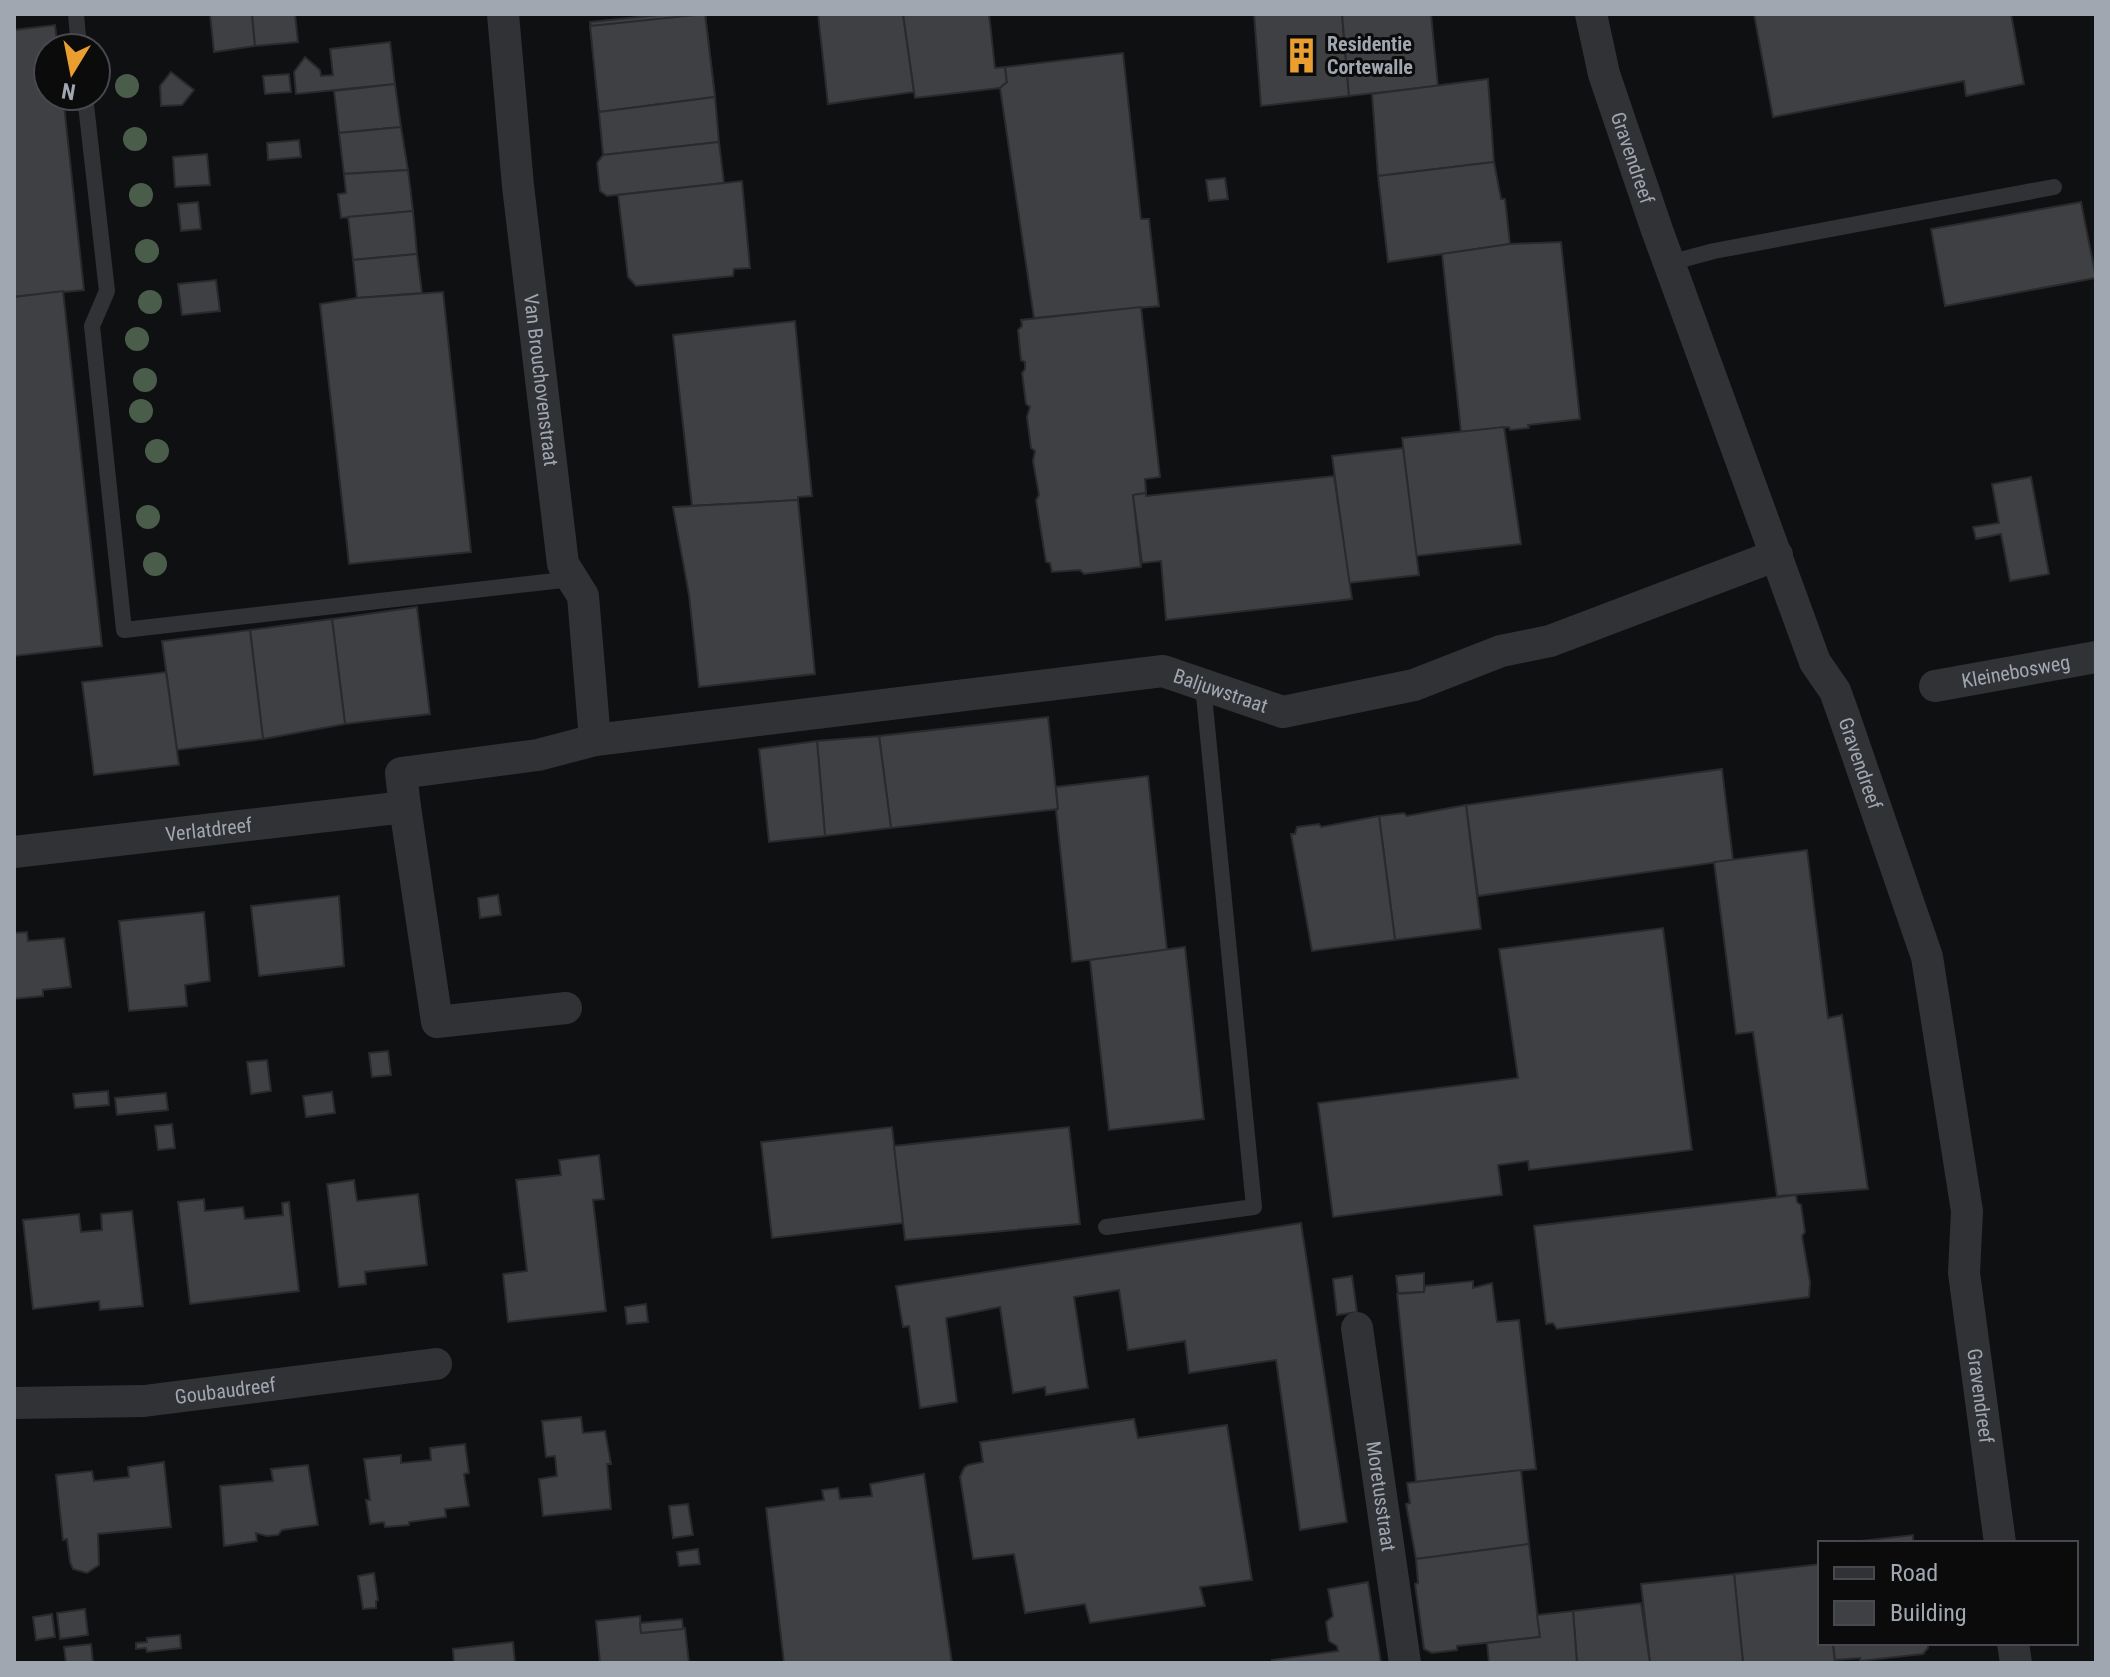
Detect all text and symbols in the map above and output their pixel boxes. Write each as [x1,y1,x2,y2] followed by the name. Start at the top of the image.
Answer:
[32,32,112,112] north arrow
[1327,32,1413,79] place label: Residentie Cortewalle
[1282,36,1320,74] building icon: Residentie Cortewalle
[60,78,77,105] text: N
[1606,109,1659,208] street label: Gravendreef
[519,292,563,468] street label: Van Brouchovenstraat
[1960,650,2072,693] street label: Kleinebosweg
[1170,663,1271,718] street label: Baljuwstraat
[1833,714,1887,813] street label: Gravendreef
[164,813,254,847] street label: Verlatdreef
[1962,1347,1999,1445] street label: Gravendreef
[173,1372,278,1409] street label: Goubaudreef
[1361,1440,1401,1553] street label: Moretusstraat
[1818,1541,2078,1645] legend
[1890,1559,1938,1587] text: Road
[1890,1599,1967,1627] text: Building

